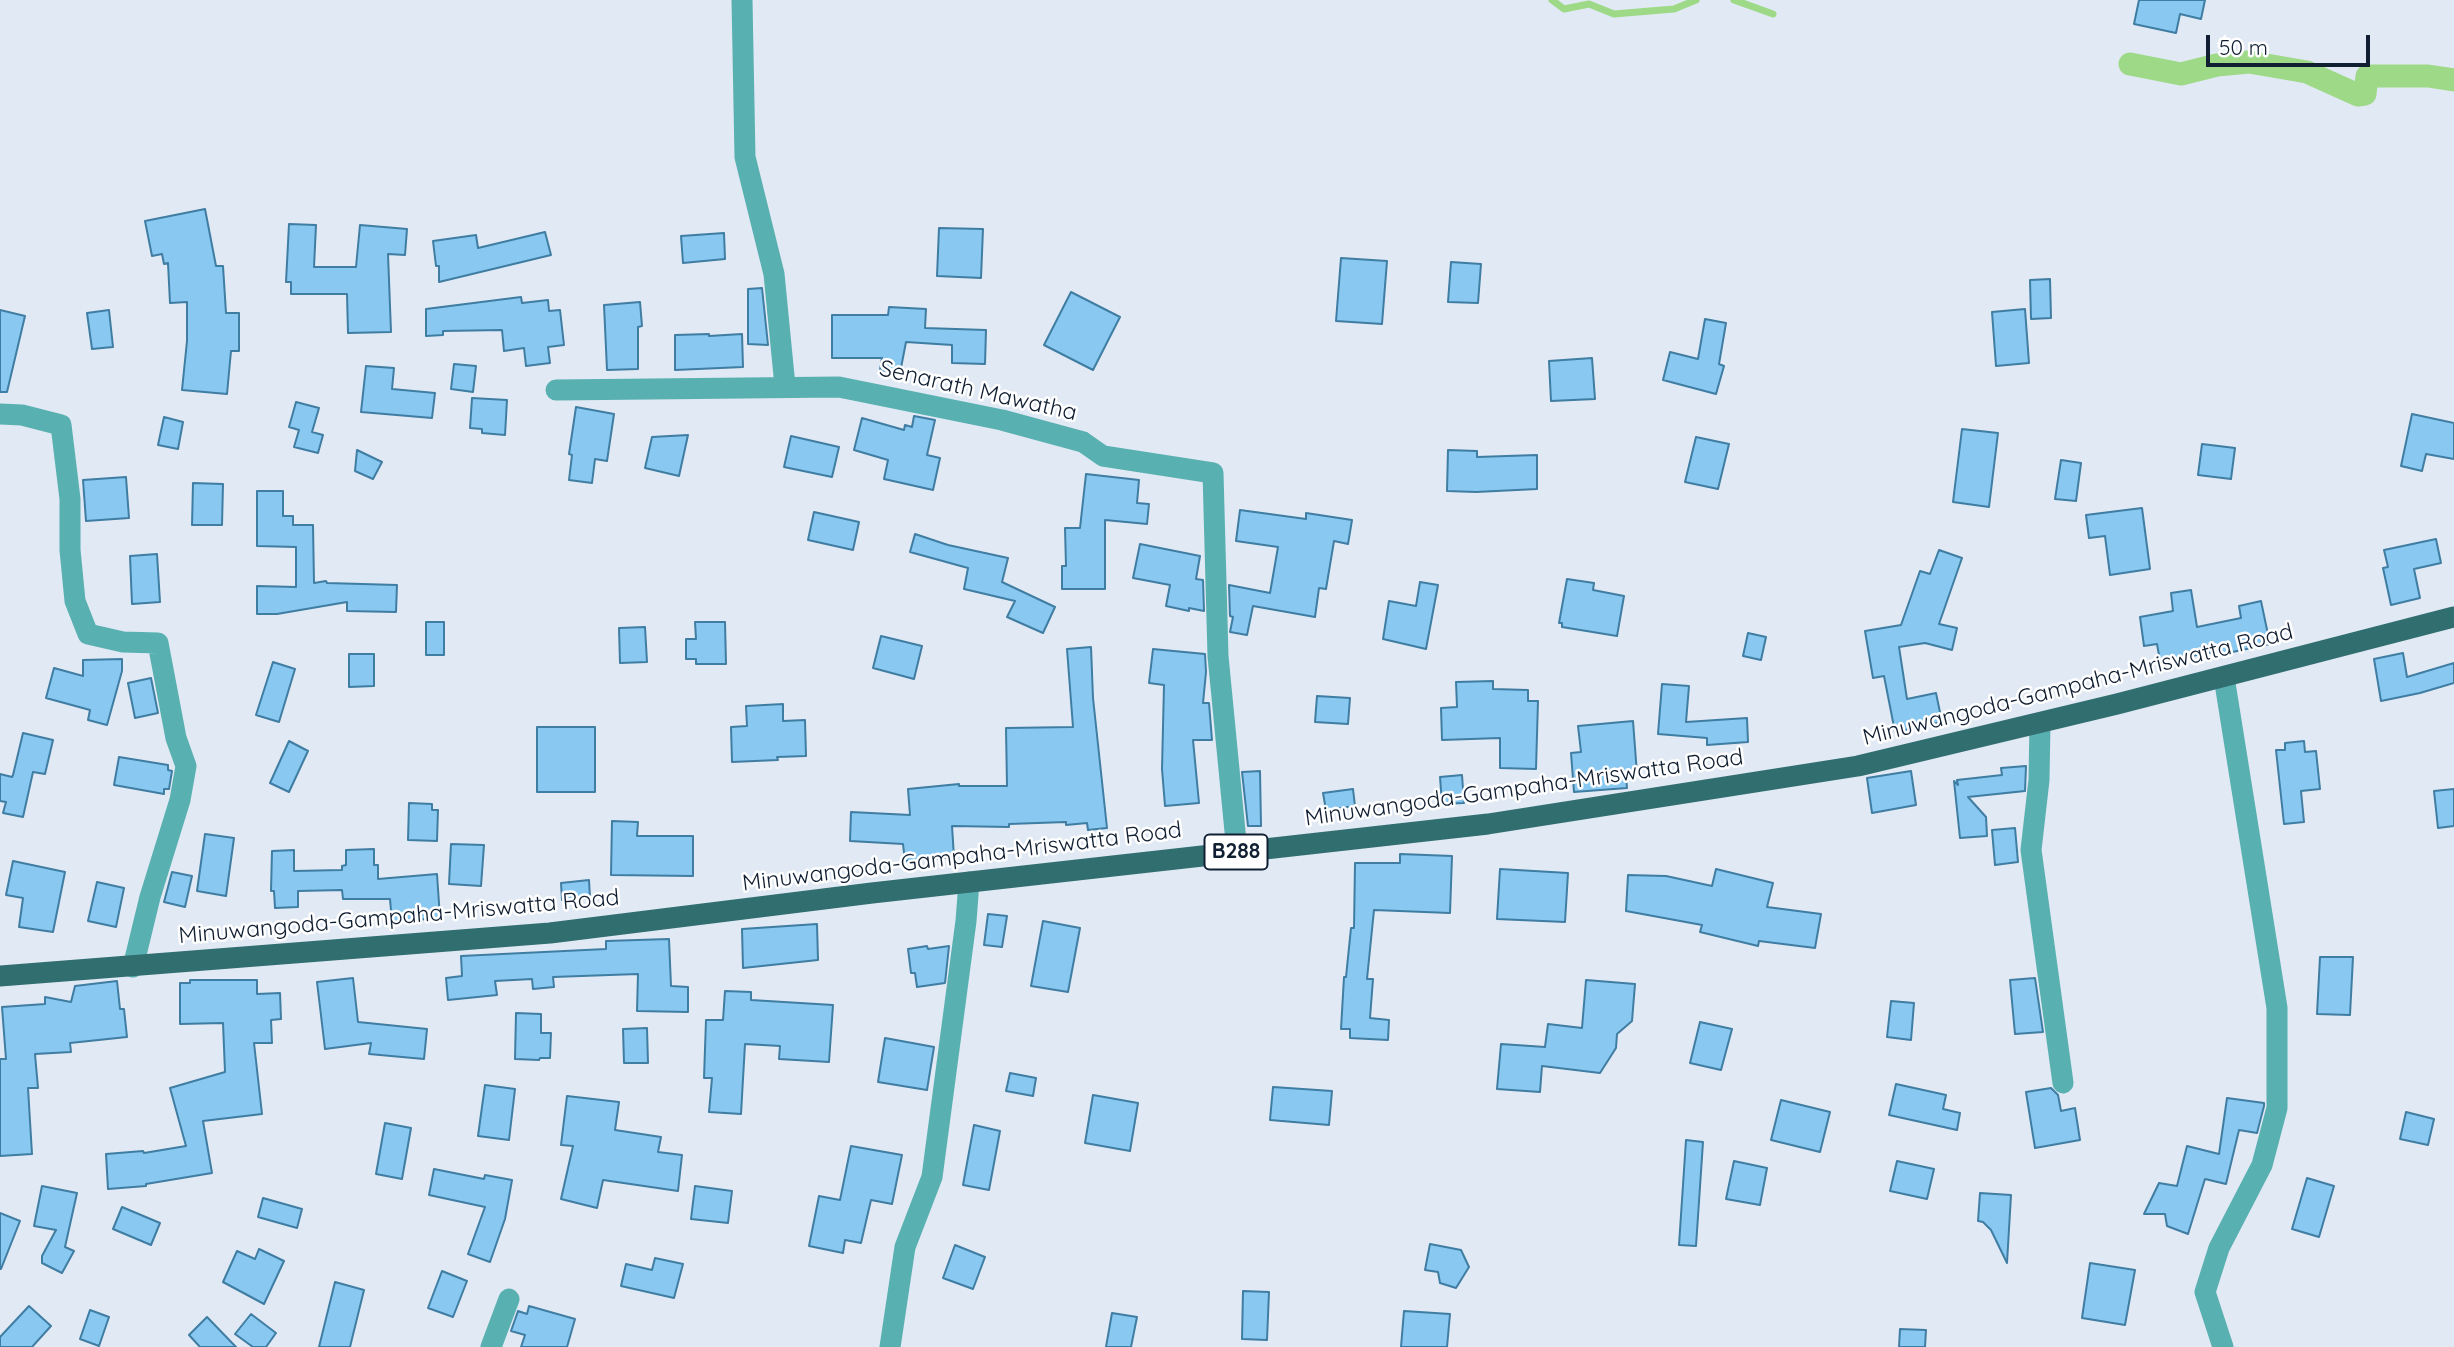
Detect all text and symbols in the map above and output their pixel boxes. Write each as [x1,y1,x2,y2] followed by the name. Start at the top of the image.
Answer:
[2209,21,2374,65] scale bar
[2219,34,2268,60] text: 50 m
[877,355,1079,427] street label: Senarath Mawatha
[1860,618,2296,752] street label: Minuwangoda-Gampaha-Mriswatta Road
[1303,744,1745,832] street label: Minuwangoda-Gampaha-Mriswatta Road
[741,816,1183,898] street label: Minuwangoda-Gampaha-Mriswatta Road
[1204,834,1268,870] road number: B288
[177,884,621,950] street label: Minuwangoda-Gampaha-Mriswatta Road

